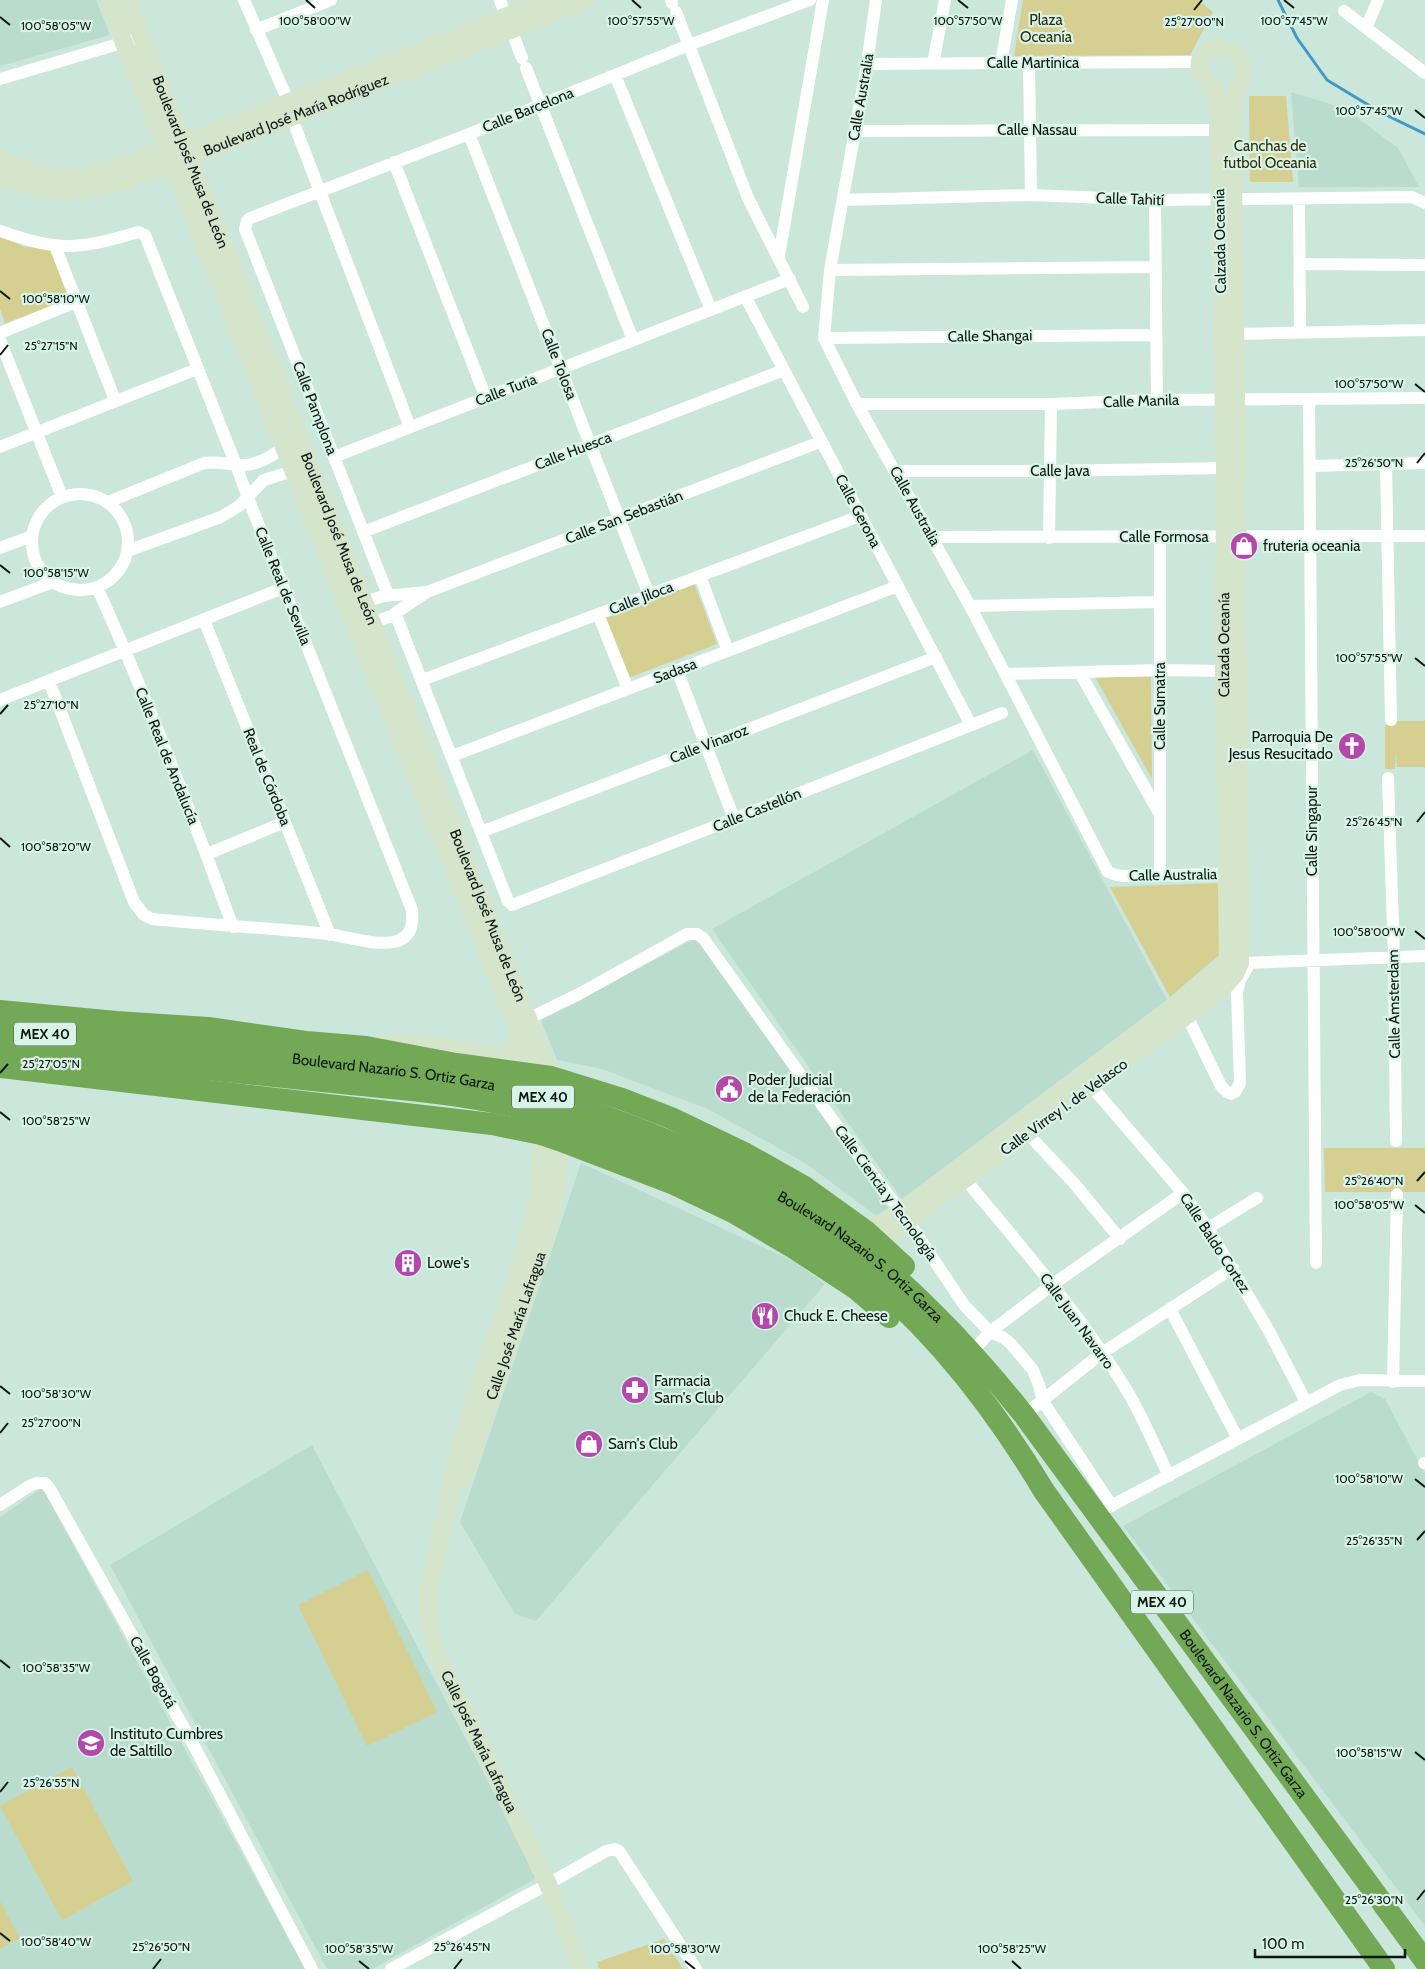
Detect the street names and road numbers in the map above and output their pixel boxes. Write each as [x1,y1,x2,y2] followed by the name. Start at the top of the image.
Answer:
[844,51,878,142] street label: Calle Australia
[987,54,1080,72] street label: Calle Martinica
[201,70,391,160] street label: Boulevard José María Rodríguez
[148,73,232,251] street label: Boulevard José Musa de León
[480,83,577,136] street label: Calle Barcelona
[997,121,1077,139] street label: Calle Nassau
[1210,188,1230,294] street label: Calzada Oceanía
[1096,189,1164,209] street label: Calle Tahití
[537,326,581,403] street label: Calle Tolosa
[947,326,1033,346] street label: Calle Shangai
[289,359,341,458] street label: Calle Pamplona
[473,370,540,410] street label: Calle Turia
[1103,391,1180,411] street label: Calle Manila
[532,428,615,474] street label: Calle Huesca
[297,450,381,628] street label: Boulevard José Musa de León
[1030,462,1091,480] street label: Calle Java
[886,463,945,550] street label: Calle Australia
[831,471,885,551] street label: Calle Gerona
[563,486,685,548] street label: Calle San Sebastián
[251,524,315,648] street label: Calle Real de Sevilla
[1119,528,1210,546] street label: Calle Formosa
[606,577,676,618] street label: Calle Jiloca
[1215,592,1233,698] street label: Calzada Oceanía
[651,654,700,687] street label: Sadasa
[1151,661,1169,750] street label: Calle Sumatra
[131,685,203,828] street label: Calle Real de Andalucía
[667,721,751,767] street label: Calle Vinaroz
[239,725,295,829] street label: Real de Córdoba
[710,784,804,836] street label: Calle Castellón
[1303,786,1321,876] street label: Calle Singapur
[446,827,530,1004] street label: Boulevard José Musa de León
[1129,865,1218,885] street label: Calle Australia
[1383,949,1404,1059] street label: Calle Ámsterdam
[14,1022,76,1046] road number: MEX 40
[291,1050,498,1095] street label: Boulevard Nazario S. Ortiz Garza
[997,1055,1131,1159] street label: Calle Virrey I. de Velasco
[512,1086,574,1108] road number: MEX 40
[831,1122,942,1265] street label: Calle Ciencia y Tecnología
[774,1187,947,1327] street label: Boulevard Nazario S. Ortiz Garza
[1176,1190,1254,1296] street label: Calle Baldo Cortez
[482,1249,550,1402] street label: Calle José María Lafragua
[1036,1269,1118,1373] street label: Calle Juan Navarro
[1131,1590,1193,1614] road number: MEX 40
[1176,1626,1312,1802] street label: Boulevard Nazario S. Ortiz Garza
[126,1633,181,1712] street label: Calle Bogotá
[437,1668,521,1816] street label: Calle José María Lafragua

